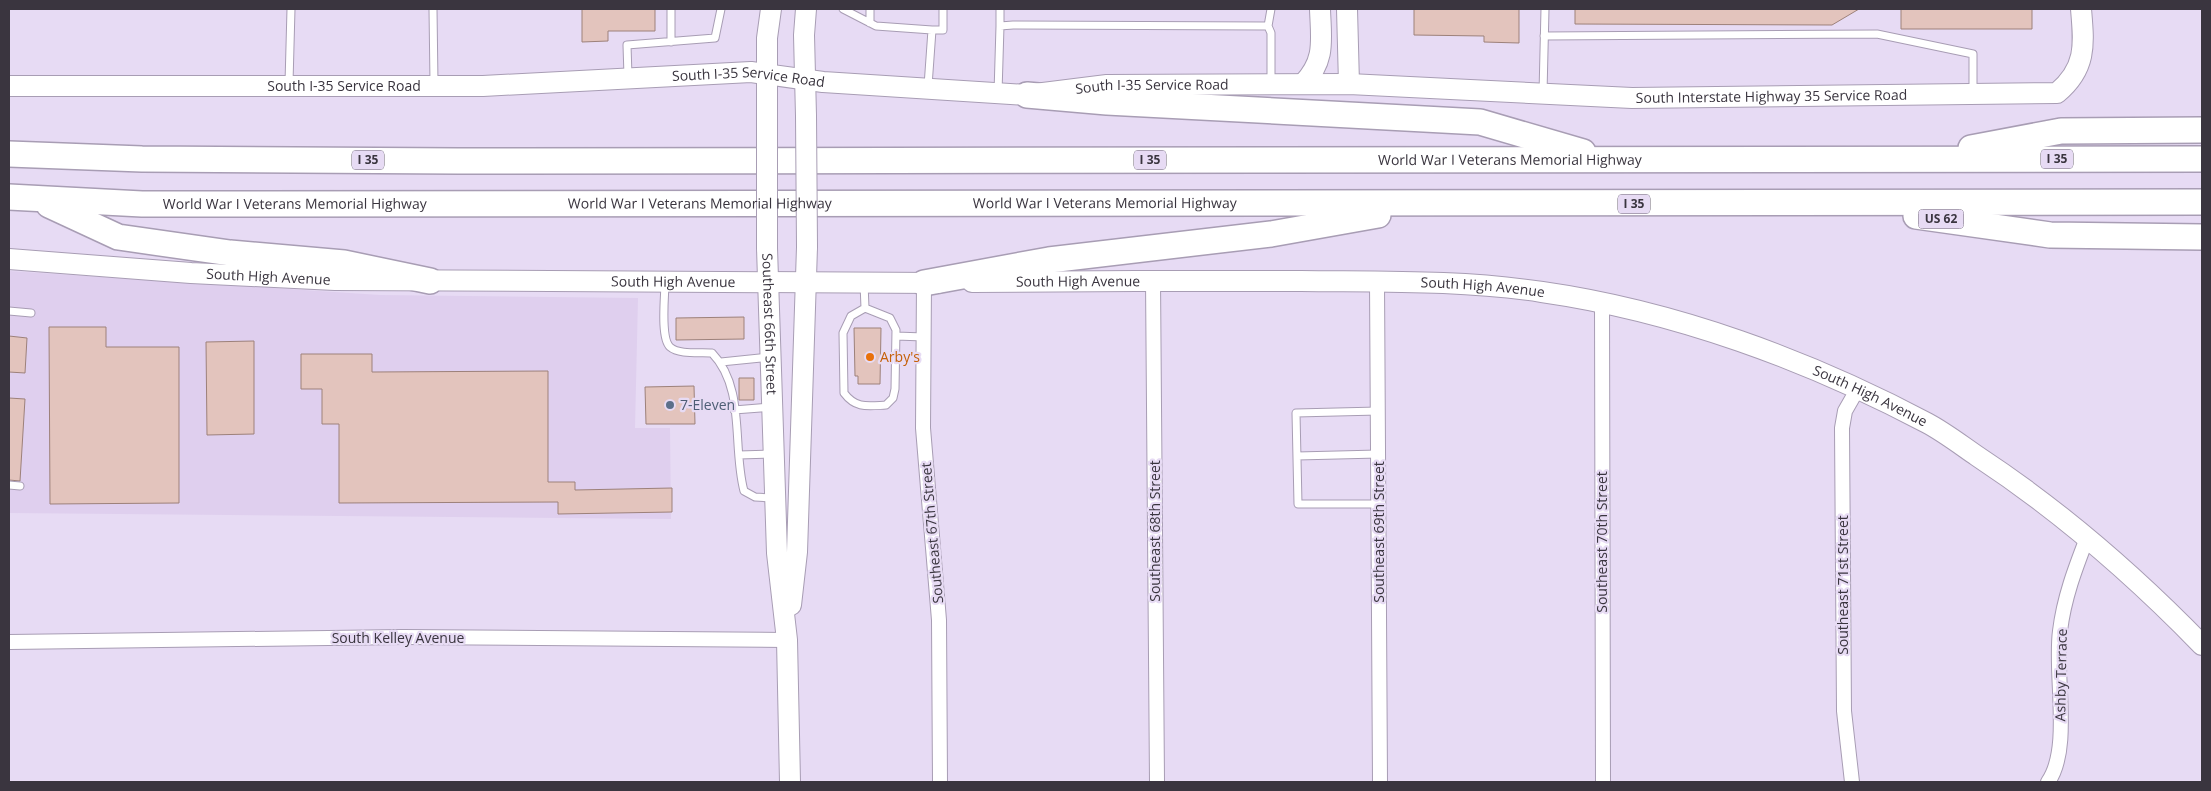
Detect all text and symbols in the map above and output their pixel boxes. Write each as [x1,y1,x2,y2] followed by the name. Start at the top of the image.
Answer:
[671,62,826,91] street label: South I-35 Service Road
[1074,74,1229,98] street label: South I-35 Service Road
[267,76,421,95] street label: South I-35 Service Road
[1636,85,1907,107] street label: South Interstate Highway 35 Service Road
[352,150,384,170] road number: I 35
[1134,150,1166,170] road number: I 35
[1378,150,1643,169] street label: World War I Veterans Memorial Highway
[2041,150,2073,168] road number: I 35
[568,193,833,213] street label: World War I Veterans Memorial Highway
[973,193,1238,212] street label: World War I Veterans Memorial Highway
[163,194,428,213] street label: World War I Veterans Memorial Highway
[1618,194,1650,213] road number: I 35
[1918,210,1964,228] road number: US 62
[758,253,782,395] street label: Southeast 66th Street
[206,264,331,289] street label: South High Avenue
[611,271,736,291] street label: South High Avenue
[1016,271,1140,291] street label: South High Avenue
[1421,272,1546,301] street label: South High Avenue
[880,347,920,366] place label: Arby's
[864,351,876,363] marker: Arby's
[1810,360,1931,431] street label: South High Avenue
[680,395,735,414] place label: 7-Eleven
[664,399,676,411] marker: 7-Eleven
[1145,460,1164,602] street label: Southeast 68th Street
[1369,461,1388,603] street label: Southeast 69th Street
[916,462,947,604] street label: Southeast 67th Street
[1592,471,1611,613] street label: Southeast 70th Street
[1833,515,1852,655] street label: Southeast 71st Street
[332,628,464,647] street label: South Kelley Avenue
[2050,628,2071,722] street label: Ashby Terrace

